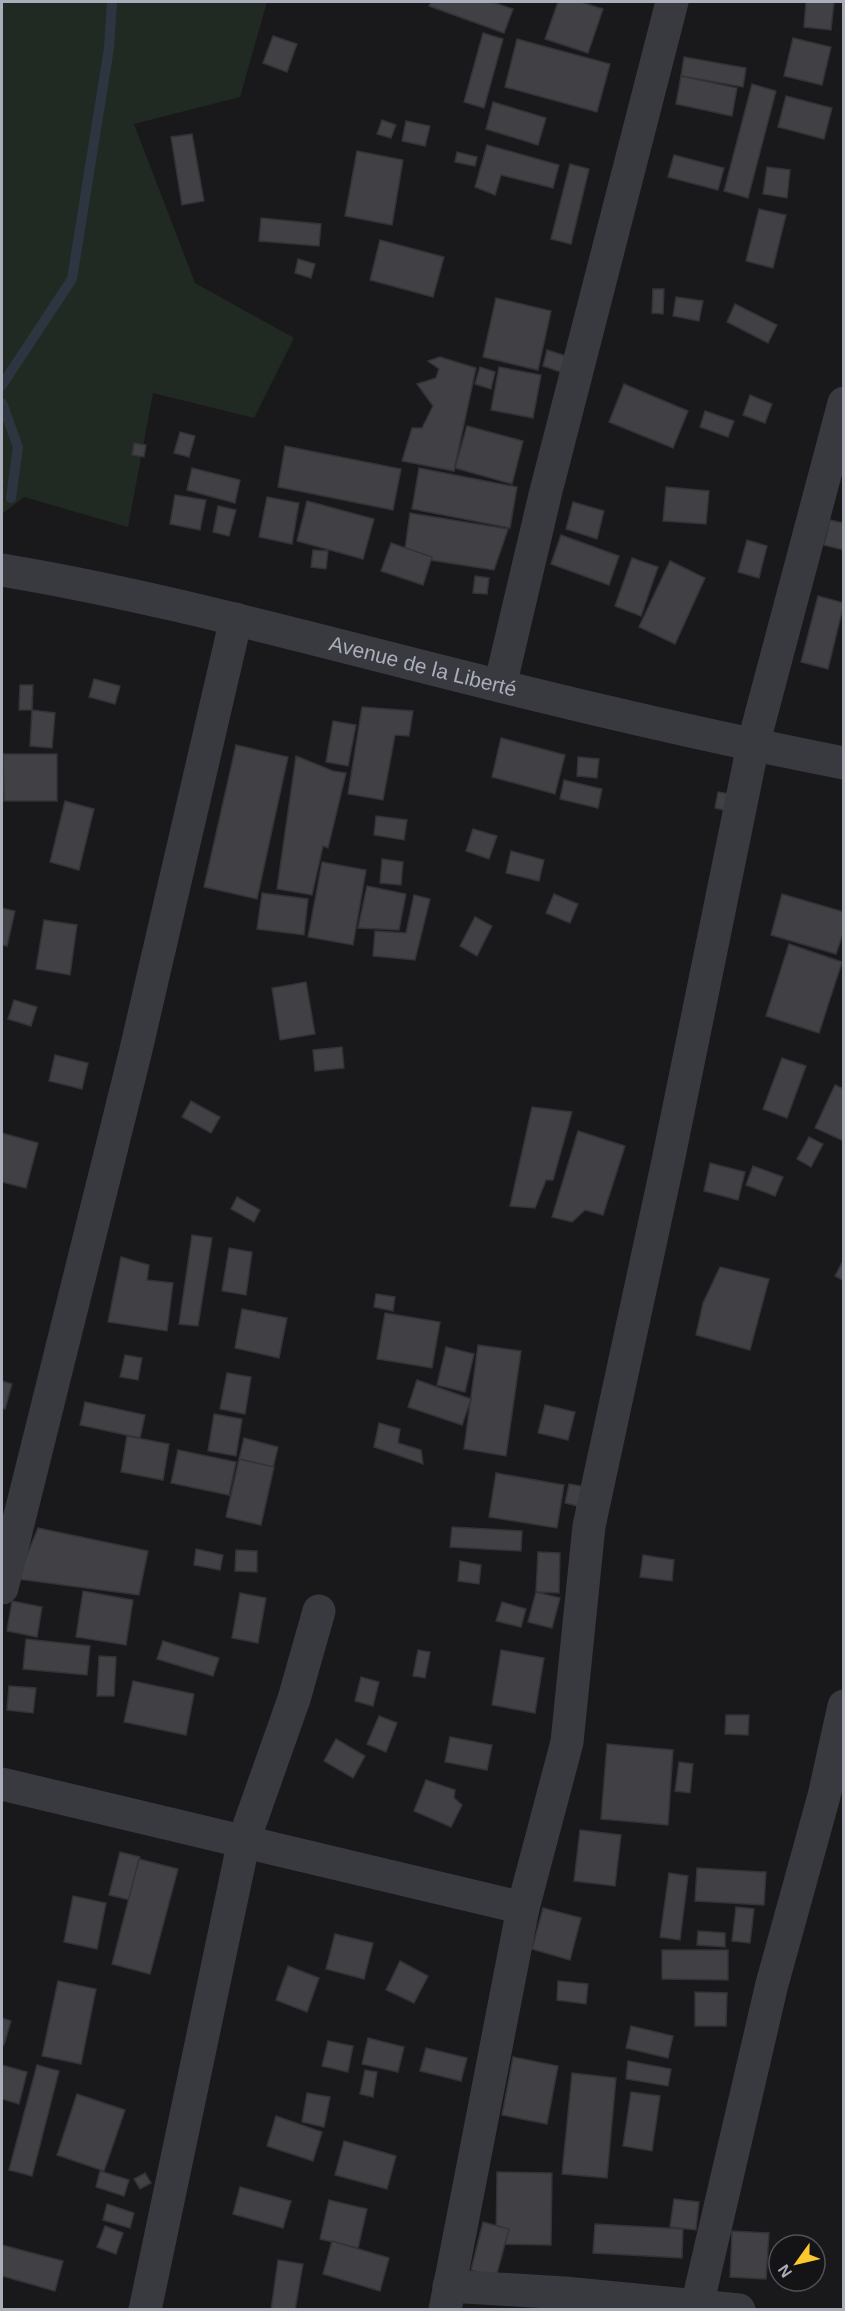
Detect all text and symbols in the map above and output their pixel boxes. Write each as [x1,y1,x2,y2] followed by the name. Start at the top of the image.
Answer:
[327,631,519,701] street label: Avenue de la Liberté
[767,2233,827,2293] north arrow
[775,2262,795,2281] text: N

